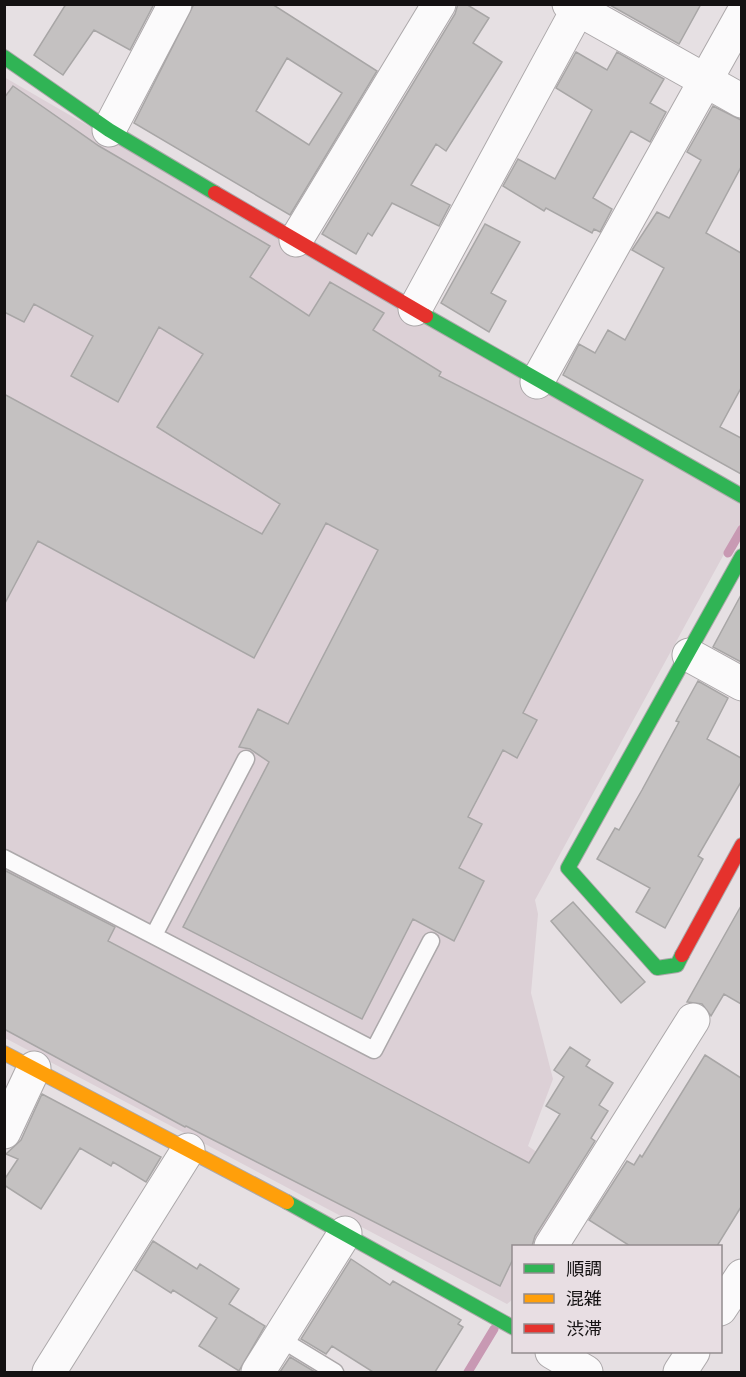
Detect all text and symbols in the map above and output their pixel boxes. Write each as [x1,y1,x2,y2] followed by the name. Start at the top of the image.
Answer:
[512,1245,722,1353] legend
[566,1259,602,1279] text: 順調
[566,1289,602,1309] text: 混雑
[566,1319,602,1339] text: 渋滞

